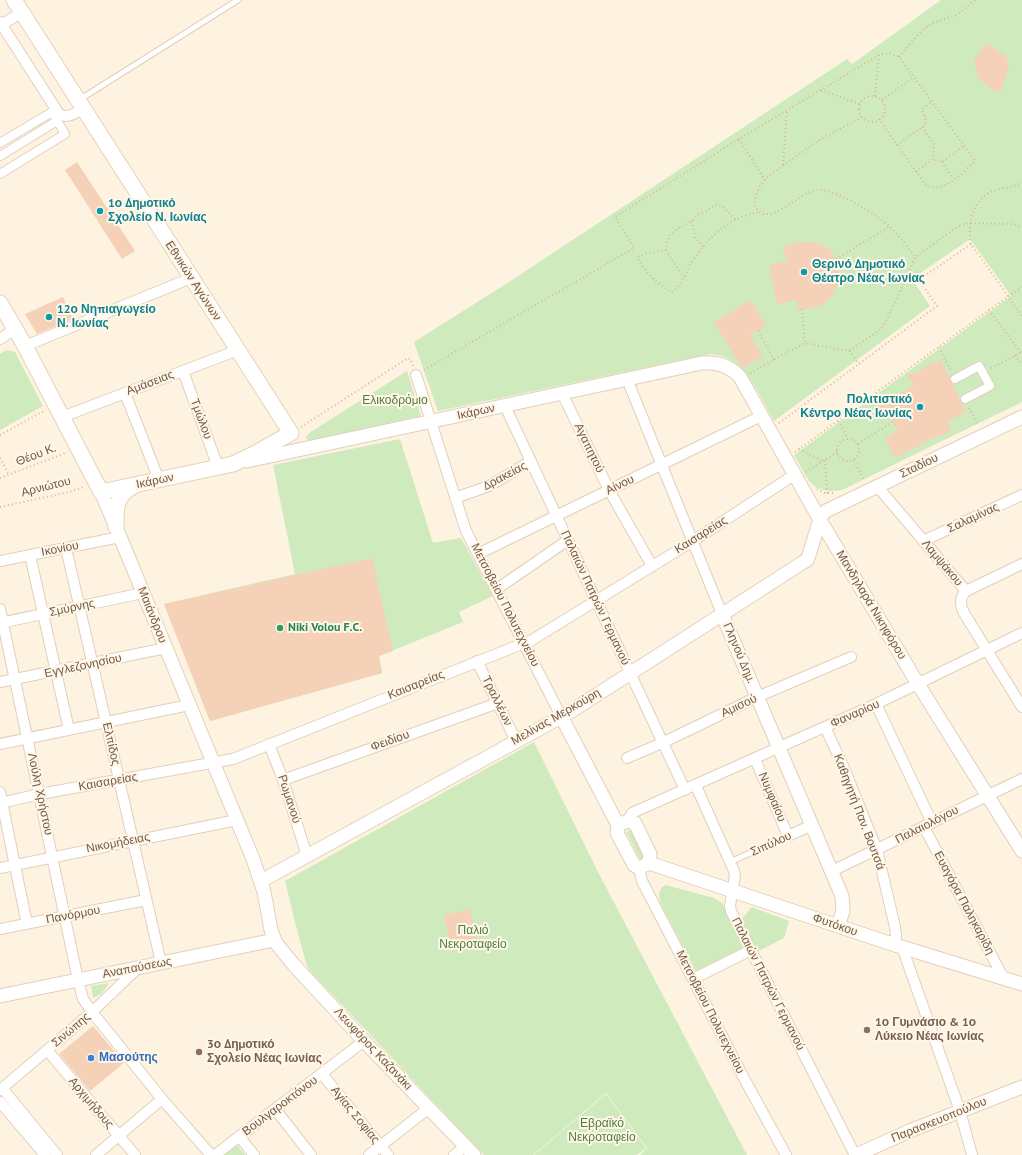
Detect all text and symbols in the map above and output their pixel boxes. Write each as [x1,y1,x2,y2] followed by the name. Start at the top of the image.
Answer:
[108,197,207,225] place label: 1ο Δημοτικό Σχολείο Ν. Ιωνίας
[95,206,105,216] marker: 1ο Δημοτικό Σχολείο Ν. Ιωνίας
[162,238,224,324] street label: Εθνικών Αγώνων
[812,258,925,286] place label: Θερινό Δημοτικό Θέατρο Νέας Ιωνίας
[799,267,809,277] marker: Θερινό Δημοτικό Θέατρο Νέας Ιωνίας
[57,303,156,331] place label: 12ο Νηπιαγωγείο Ν. Ιωνίας
[44,312,54,322] marker: 12ο Νηπιαγωγείο Ν. Ιωνίας
[124,367,176,399] street label: Αμάσειας
[800,393,912,421] place label: Πολιτιστικό Κέντρο Νέας Ιωνίας
[362,394,428,408] park label: Ελικοδρόμιο
[187,397,215,441] street label: Τμώλου
[456,401,496,423] street label: Ικάρων
[915,402,925,412] marker: Πολιτιστικό Κέντρο Νέας Ιωνίας
[571,421,607,475] street label: Αγαπητού
[14,441,58,469] street label: Θέου Κ.
[897,451,941,481] street label: Σταδίου
[481,459,529,493] street label: Δρακείας
[135,470,175,492] street label: Ικάρων
[603,472,637,498] street label: Αίνου
[20,474,72,500] street label: Αρνιώτου
[945,500,1001,536] street label: Σαλαμίνας
[672,513,730,557] street label: Καισαρείας
[557,528,633,668] street label: Παλαιών Πατρών Γερμανού
[918,537,966,589] street label: Λαμψάκου
[40,538,80,560] street label: Ικονίου
[468,541,542,669] street label: Μετσοβείου Πολυτεχνείου
[833,548,909,662] street label: Μανδηλαρά Νικηφόρου
[134,585,170,645] street label: Μαιάνδρου
[48,596,96,620] street label: Σμύρνης
[288,621,362,635] place label: Niki Volou F.C.
[720,621,758,685] street label: Γληνού Δημ.
[275,623,285,633] marker: Niki Volou F.C.
[43,651,123,681] street label: Εγγλεζονησίου
[386,667,446,703] street label: Καισαρείας
[479,674,515,728] street label: Τραλλέων
[509,686,603,748] street label: Μελίνας Μερκούρη
[719,691,759,721] street label: Αμισού
[828,697,882,731] street label: Φαναρίου
[99,721,123,767] street label: Ελπίδος
[369,727,411,755] street label: Φειδίου
[24,751,56,837] street label: Λούλη Χρήστου
[830,752,888,872] street label: Καθηγητή Παν. Βουτσά
[78,770,138,794] street label: Καισαρείας
[755,770,789,824] street label: Νυμφαίου
[274,773,304,825] street label: Ρωμανού
[893,803,961,847] street label: Παλαιολόγου
[748,829,794,859] street label: Σιπύλου
[85,830,151,856] street label: Νικομήδειας
[931,849,997,957] street label: Ευαγόρα Παληκαρίδη
[45,903,101,927] street label: Πανόρμου
[811,911,859,939] street label: Φυτόκου
[728,915,808,1053] street label: Παλαιών Πατρών Γερμανού
[439,924,507,952] park label: Παλιό Νεκροταφείο
[673,948,747,1076] street label: Μετσοβείου Πολυτεχνείου
[101,954,173,982] street label: Αναπαύσεως
[331,1005,415,1093] street label: Λεωφόρος Καζανάκι
[49,1010,93,1050] street label: Σινώπης
[875,1016,984,1044] place label: 1ο Γυμνάσιο & 1ο Λύκειο Νέας Ιωνίας
[862,1025,872,1035] marker: 1ο Γυμνάσιο & 1ο Λύκειο Νέας Ιωνίας
[207,1038,322,1066] place label: 3ο Δημοτικό Σχολείο Νέας Ιωνίας
[194,1047,204,1057] marker: 3ο Δημοτικό Σχολείο Νέας Ιωνίας
[99,1051,158,1065] place label: Μασούτης
[86,1053,96,1063] marker: Μασούτης
[240,1073,320,1139] street label: Βουλγαροκτόνου
[65,1074,117,1132] street label: Αρχιμήδους
[327,1083,383,1147] street label: Αγίας Σοφίας
[889,1094,989,1146] street label: Παρασκευοπούλου
[568,1117,636,1145] park label: Εβραϊκό Νεκροταφείο

